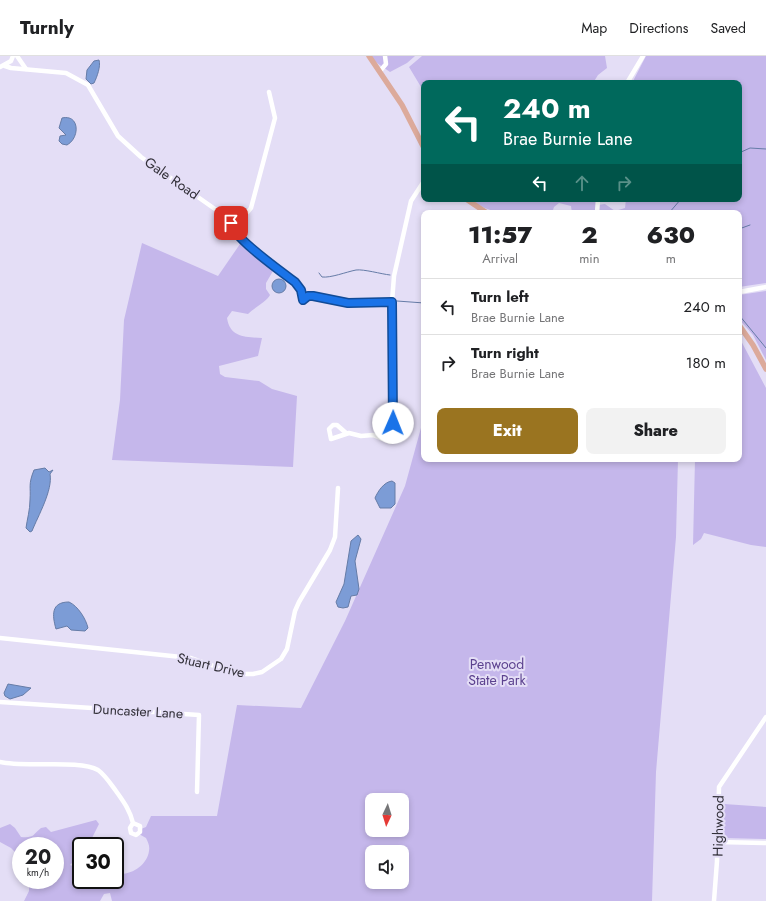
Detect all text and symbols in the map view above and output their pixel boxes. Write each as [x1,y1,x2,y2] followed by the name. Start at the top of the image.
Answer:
[20,14,74,41] text: Turnly
[581,18,607,38] text: Map
[629,18,689,38] text: Directions
[711,18,746,38] text: Saved
[503,88,591,129] text: 240 m
[437,96,489,148] icon: left
[503,126,633,152] text: Brae Burnie Lane
[141,152,203,204] street label: Gale Road
[529,172,551,194] icon: left
[571,172,593,194] icon: ahead
[613,172,635,194] icon: right
[214,206,248,240] pin
[220,212,242,234] icon: arrive
[468,217,532,252] text: 11:57
[581,217,598,252] text: 2
[647,217,695,252] text: 630
[482,249,518,268] text: Arrival
[579,249,600,268] text: min
[666,249,676,268] text: m
[471,286,529,308] text: Turn left
[437,296,459,318] icon: left
[684,296,726,318] text: 240 m
[471,308,565,327] text: Brae Burnie Lane
[471,342,539,364] text: Turn right
[437,352,459,374] icon: right
[686,352,726,374] text: 180 m
[471,364,565,383] text: Brae Burnie Lane
[372,402,414,444] position arrow
[437,408,578,454] button: Exit
[586,408,726,454] button: Share
[175,648,247,682] street label: Stuart Drive
[468,654,527,690] park label: Penwood State Park
[92,699,184,723] street label: Duncaster Lane
[365,793,409,837] north arrow
[365,793,409,889] map controls
[707,795,729,857] street label: Highwood
[72,837,124,889] speed limit sign: 30
[25,843,51,872] text: 20
[365,845,409,889] button: sound
[27,865,49,880] text: km/h

